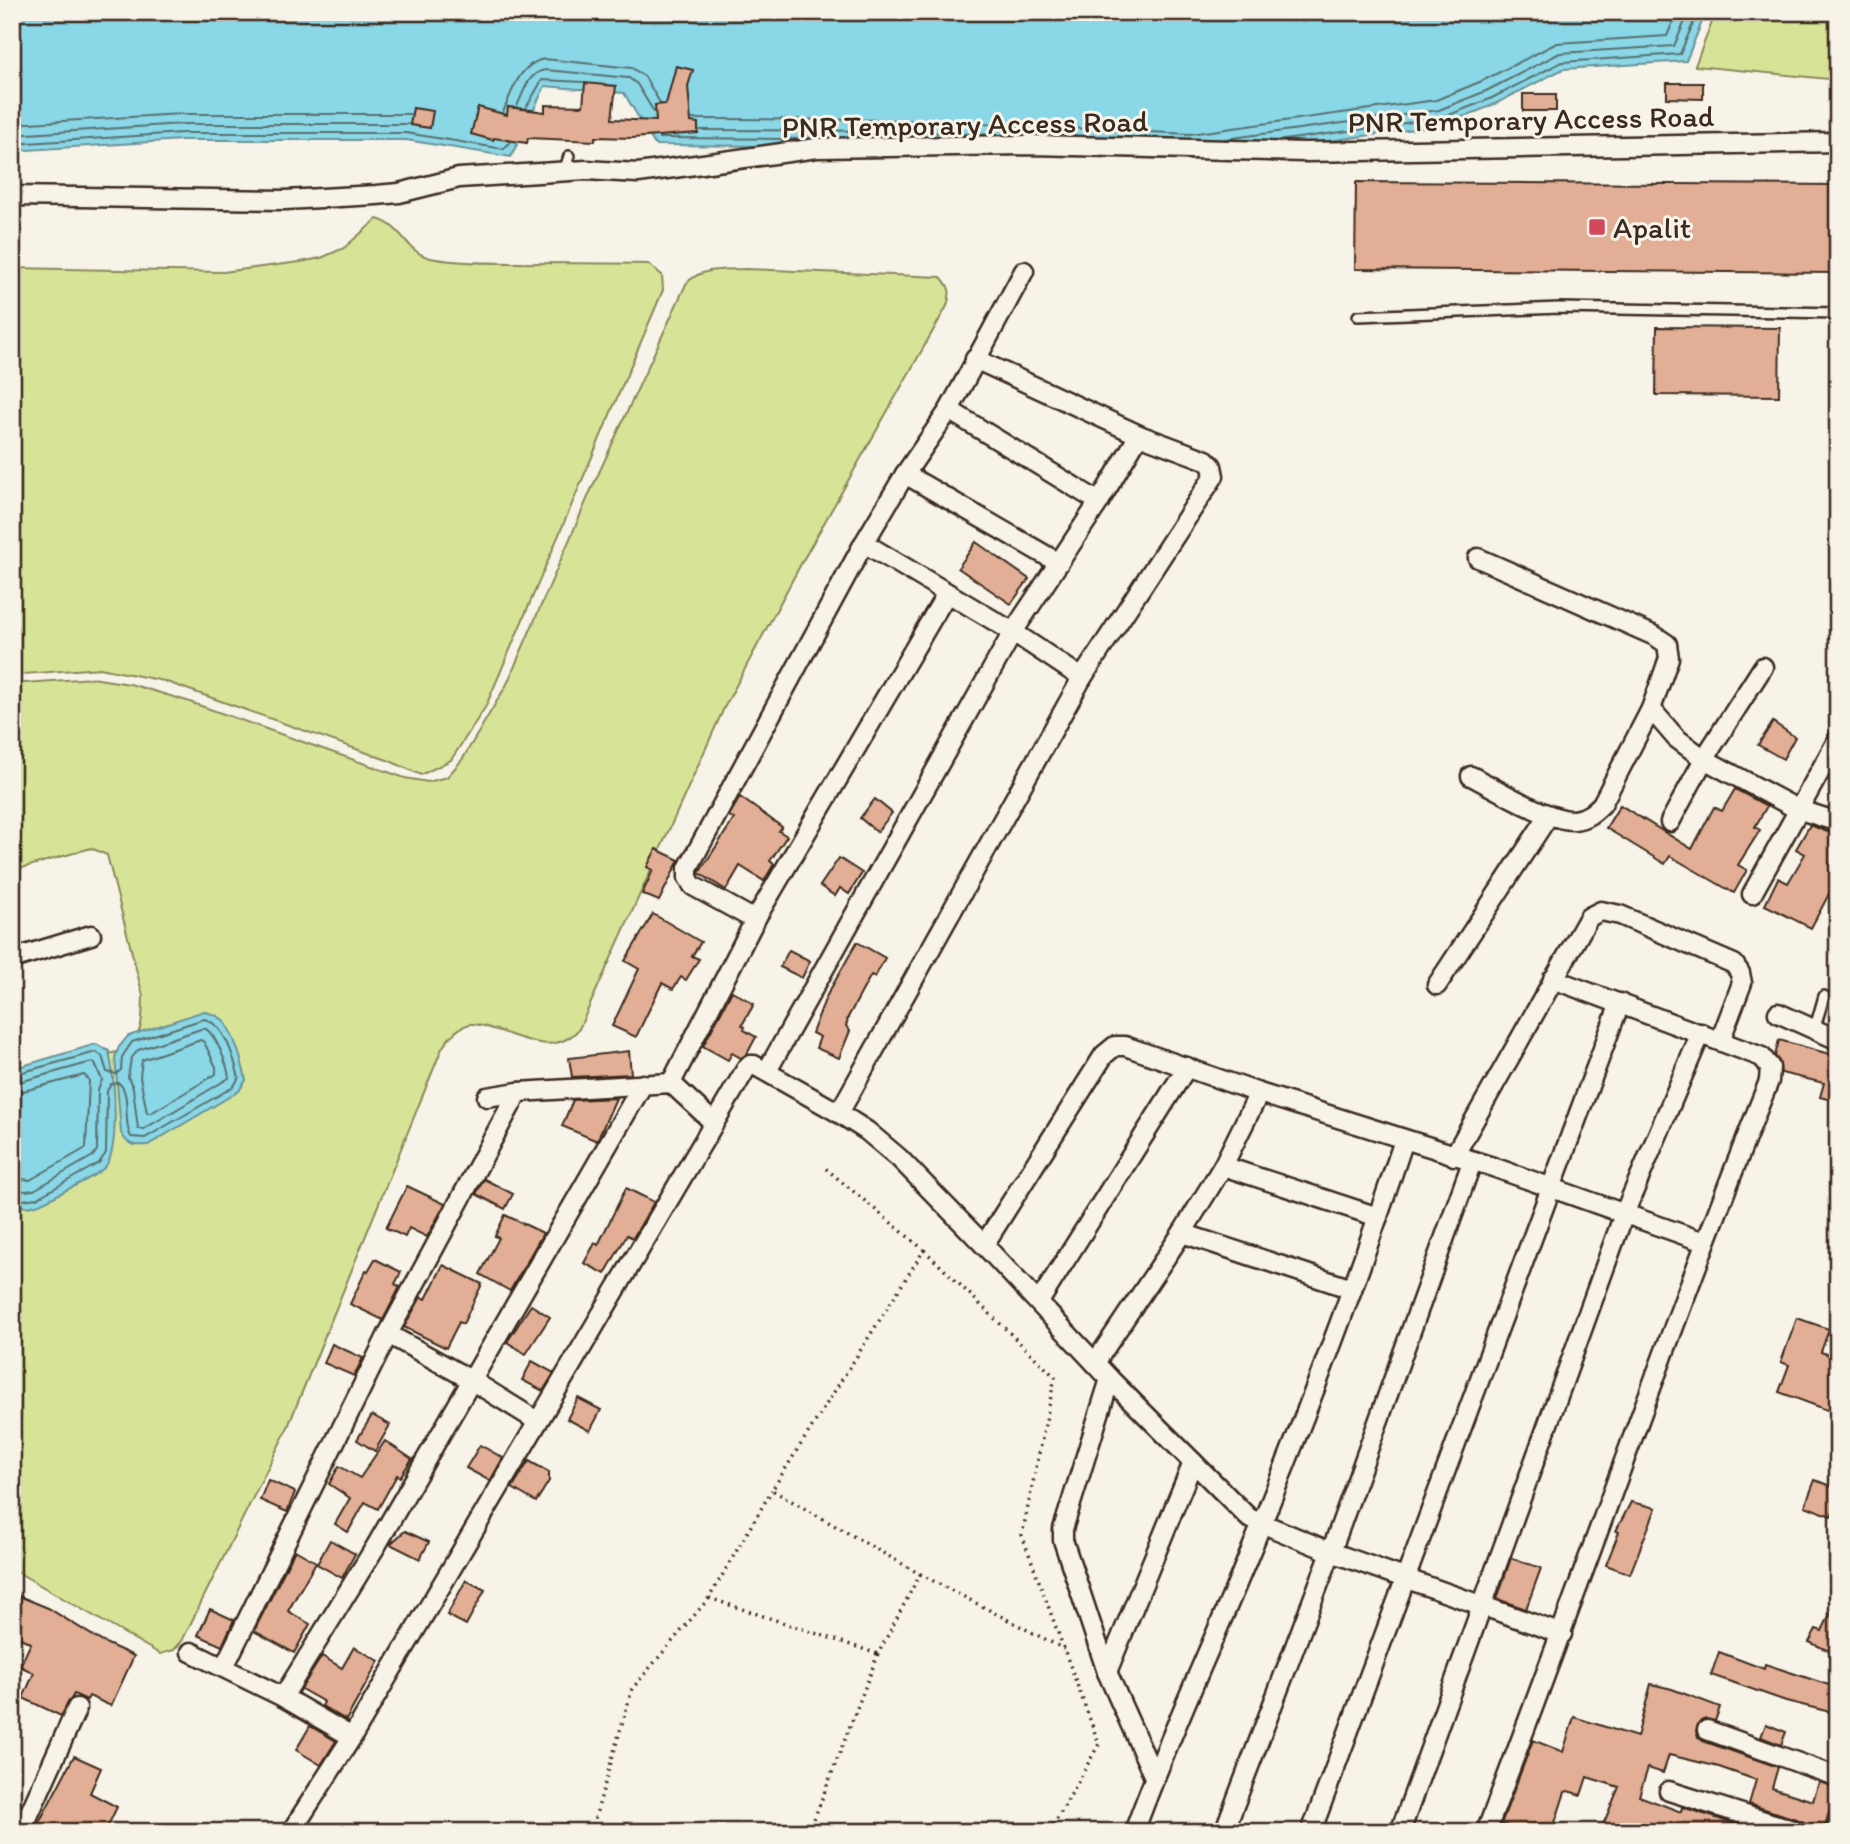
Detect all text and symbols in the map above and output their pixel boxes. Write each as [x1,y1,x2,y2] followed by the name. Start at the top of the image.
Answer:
[1347,97,1715,141] street label: PNR Temporary Access Road
[781,102,1149,146] street label: PNR Temporary Access Road
[1613,209,1691,246] place label: Apalit
[1587,217,1607,237] marker: Apalit

